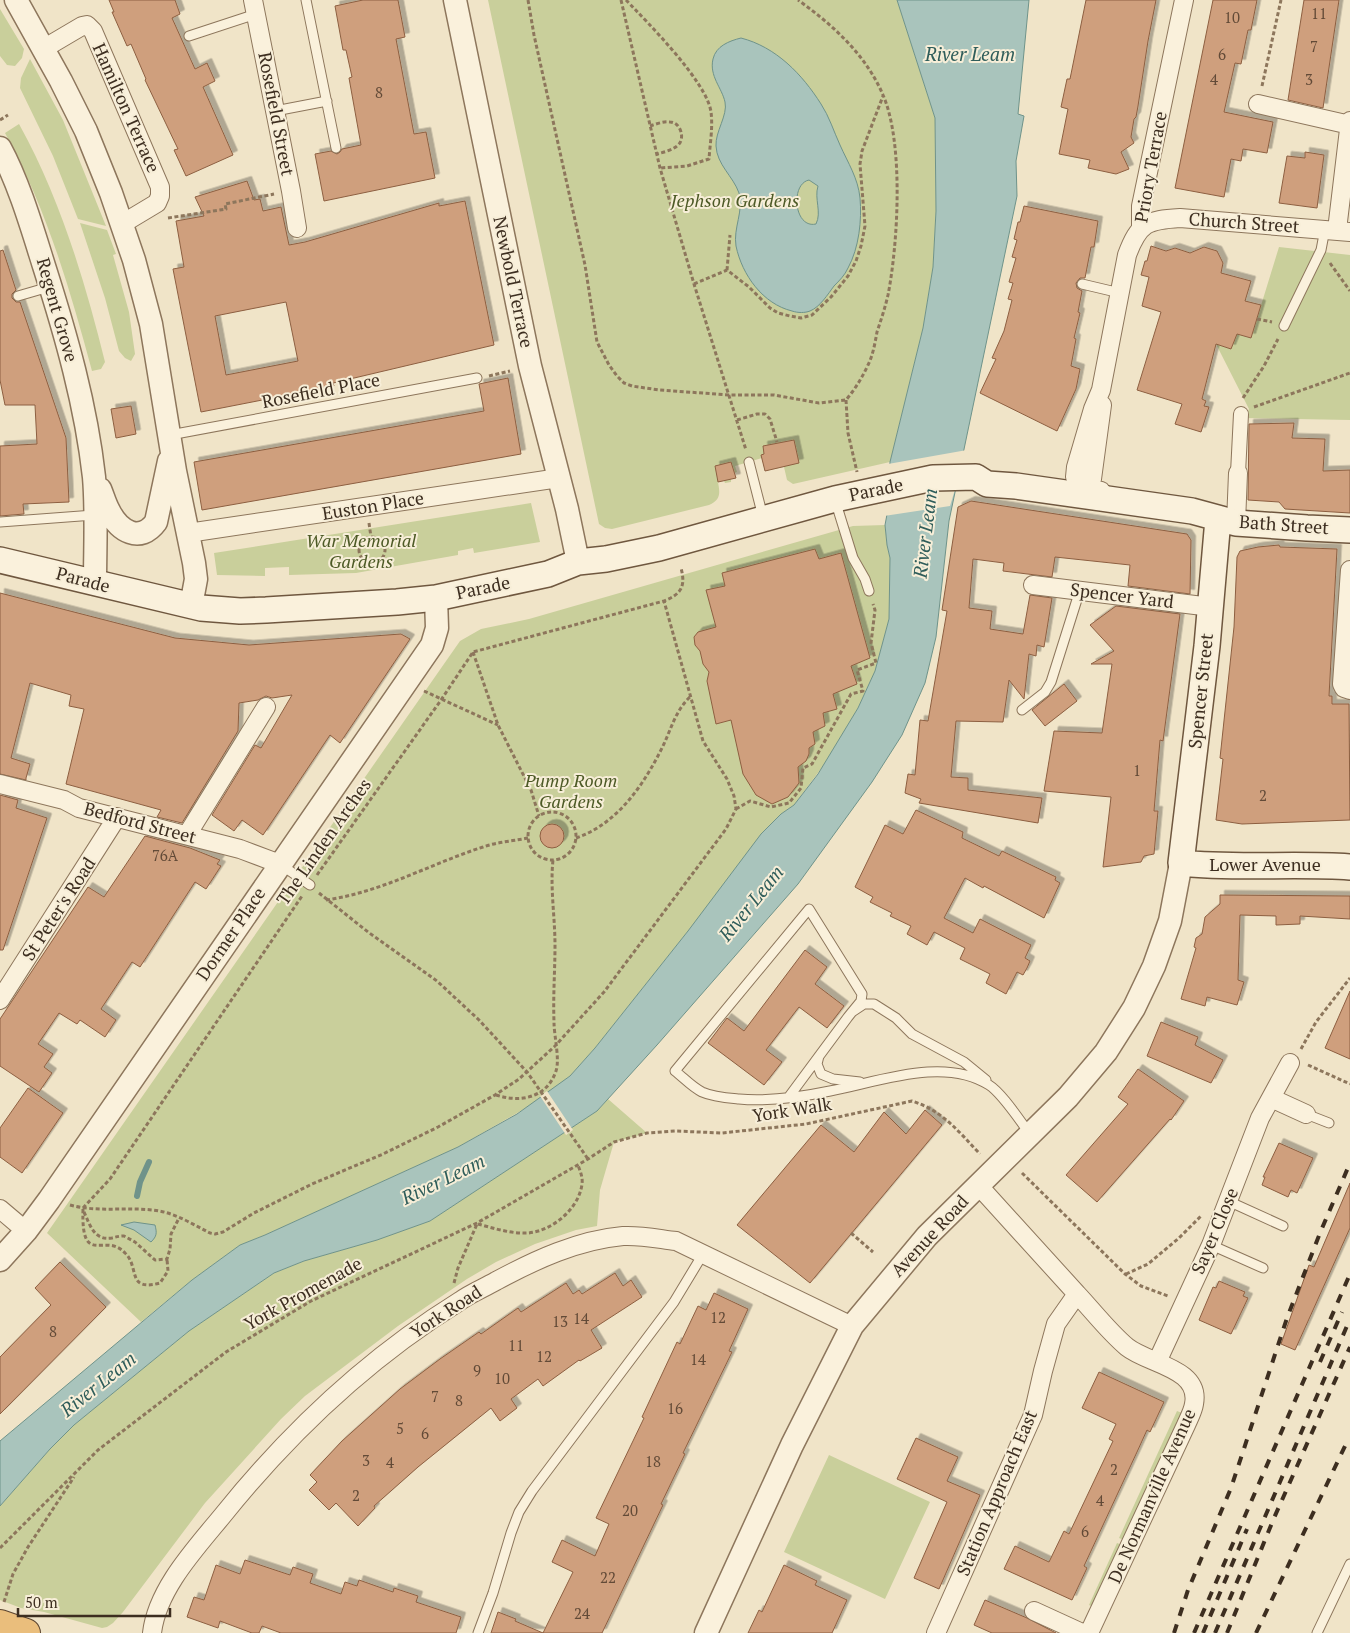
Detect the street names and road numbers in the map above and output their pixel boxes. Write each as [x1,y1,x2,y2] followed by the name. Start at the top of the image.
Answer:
[88,39,166,176] street label: Hamilton Terrace
[253,50,301,178] street label: Rosefield Street
[1128,109,1172,224] street label: Priory Terrace
[1188,206,1300,238] street label: Church Street
[488,214,540,350] street label: Newbold Terrace
[32,255,84,365] street label: Regent Grove
[260,367,382,413] street label: Rosefield Place
[846,472,905,506] street label: Parade
[320,485,425,525] street label: Euston Place
[1238,509,1330,539] street label: Bath Street
[54,560,113,598] street label: Parade
[453,570,512,604] street label: Parade
[1069,577,1175,613] street label: Spencer Yard
[1182,632,1218,750] street label: Spencer Street
[270,773,376,910] street label: The Linden Arches
[82,796,199,849] street label: Bedford Street
[16,852,100,965] street label: St Peter's Road
[1209,852,1321,876] street label: Lower Avenue
[190,882,270,985] street label: Dormer Place
[750,1091,834,1127] street label: York Walk
[1185,1184,1243,1277] street label: Sayer Close
[885,1189,973,1281] street label: Avenue Road
[239,1251,366,1335] street label: York Promenade
[405,1279,486,1343] street label: York Road
[1102,1404,1200,1587] street label: De Normanville Avenue
[950,1406,1042,1579] street label: Station Approach East

